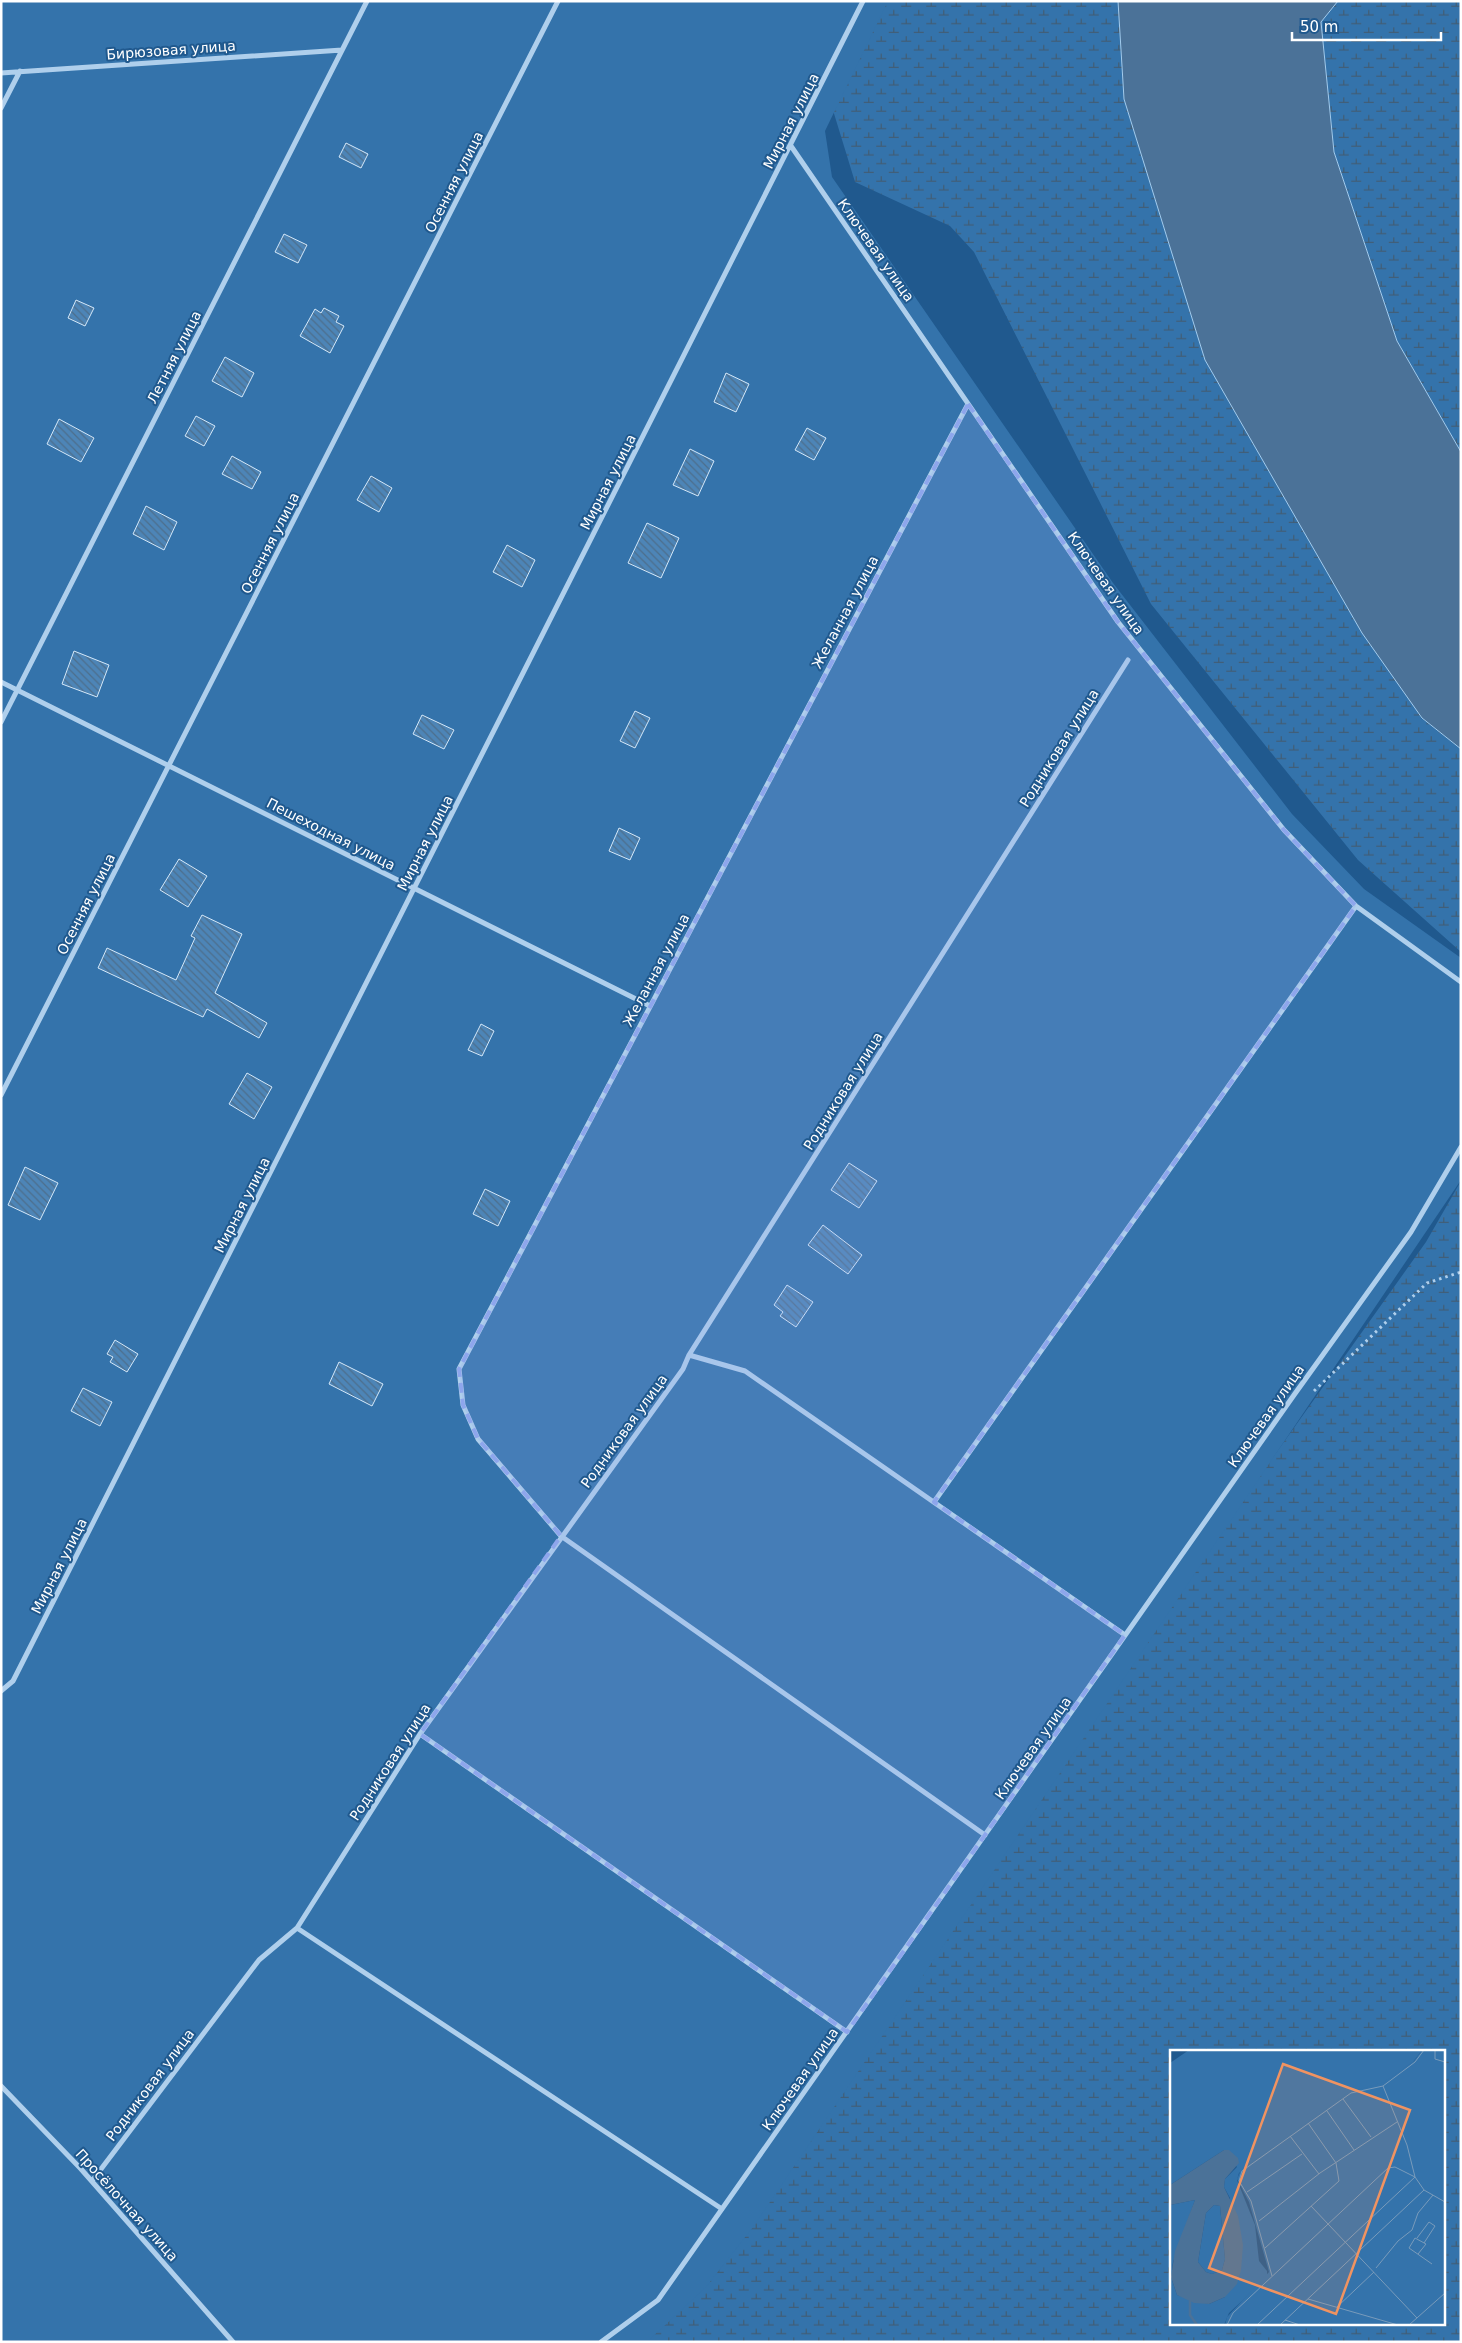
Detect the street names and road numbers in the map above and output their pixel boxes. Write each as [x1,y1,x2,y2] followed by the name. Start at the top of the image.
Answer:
[106,38,236,62] street label: Бирюзовая улица
[760,71,822,171] street label: Мирная улица
[422,129,486,235] street label: Осенняя улица
[835,196,917,304] street label: Ключевая улица
[144,308,204,406] street label: Летняя улица
[577,432,639,532] street label: Мирная улица
[238,490,302,596] street label: Осенняя улица
[1065,529,1147,637] street label: Ключевая улица
[808,553,882,671] street label: Желанная улица
[1016,686,1102,810] street label: Родниковая улица
[394,793,456,893] street label: Мирная улица
[264,795,398,873] street label: Пешеходная улица
[54,851,118,957] street label: Осенняя улица
[619,911,693,1029] street label: Желанная улица
[800,1029,886,1153] street label: Родниковая улица
[211,1155,273,1255] street label: Мирная улица
[1225,1362,1307,1470] street label: Ключевая улица
[578,1371,670,1491] street label: Родниковая улица
[28,1516,90,1616] street label: Мирная улица
[992,1694,1074,1802] street label: Ключевая улица
[346,1701,434,1823] street label: Родниковая улица
[759,2025,841,2133] street label: Ключевая улица
[103,2026,197,2144] street label: Родниковая улица
[73,2146,181,2264] street label: Просёлочная улица

